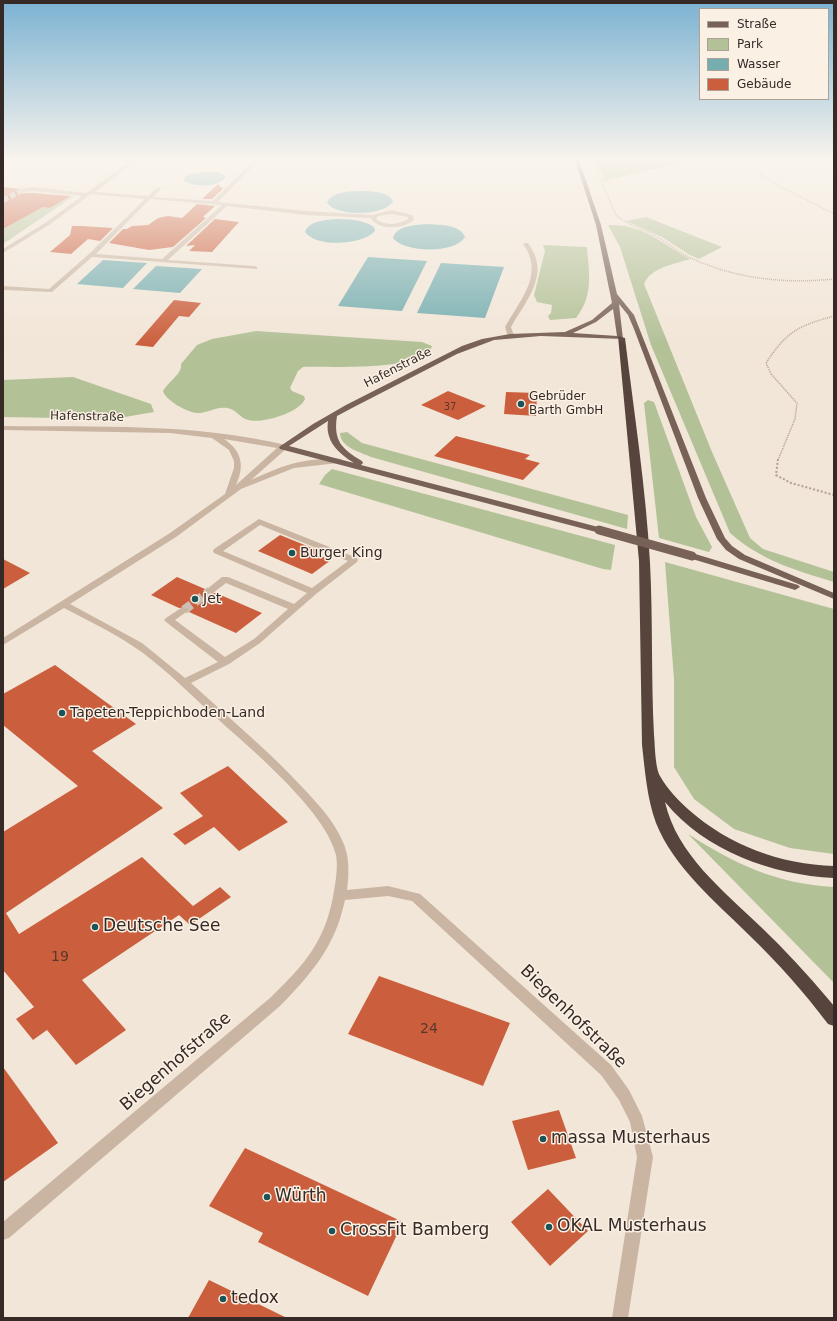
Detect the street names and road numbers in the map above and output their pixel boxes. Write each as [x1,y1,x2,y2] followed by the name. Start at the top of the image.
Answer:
[362,345,434,391] street label: Hafenstraße
[50,409,124,425] street label: Hafenstraße
[516,961,630,1073] street label: Biegenhofstraße
[116,1008,236,1116] street label: Biegenhofstraße

